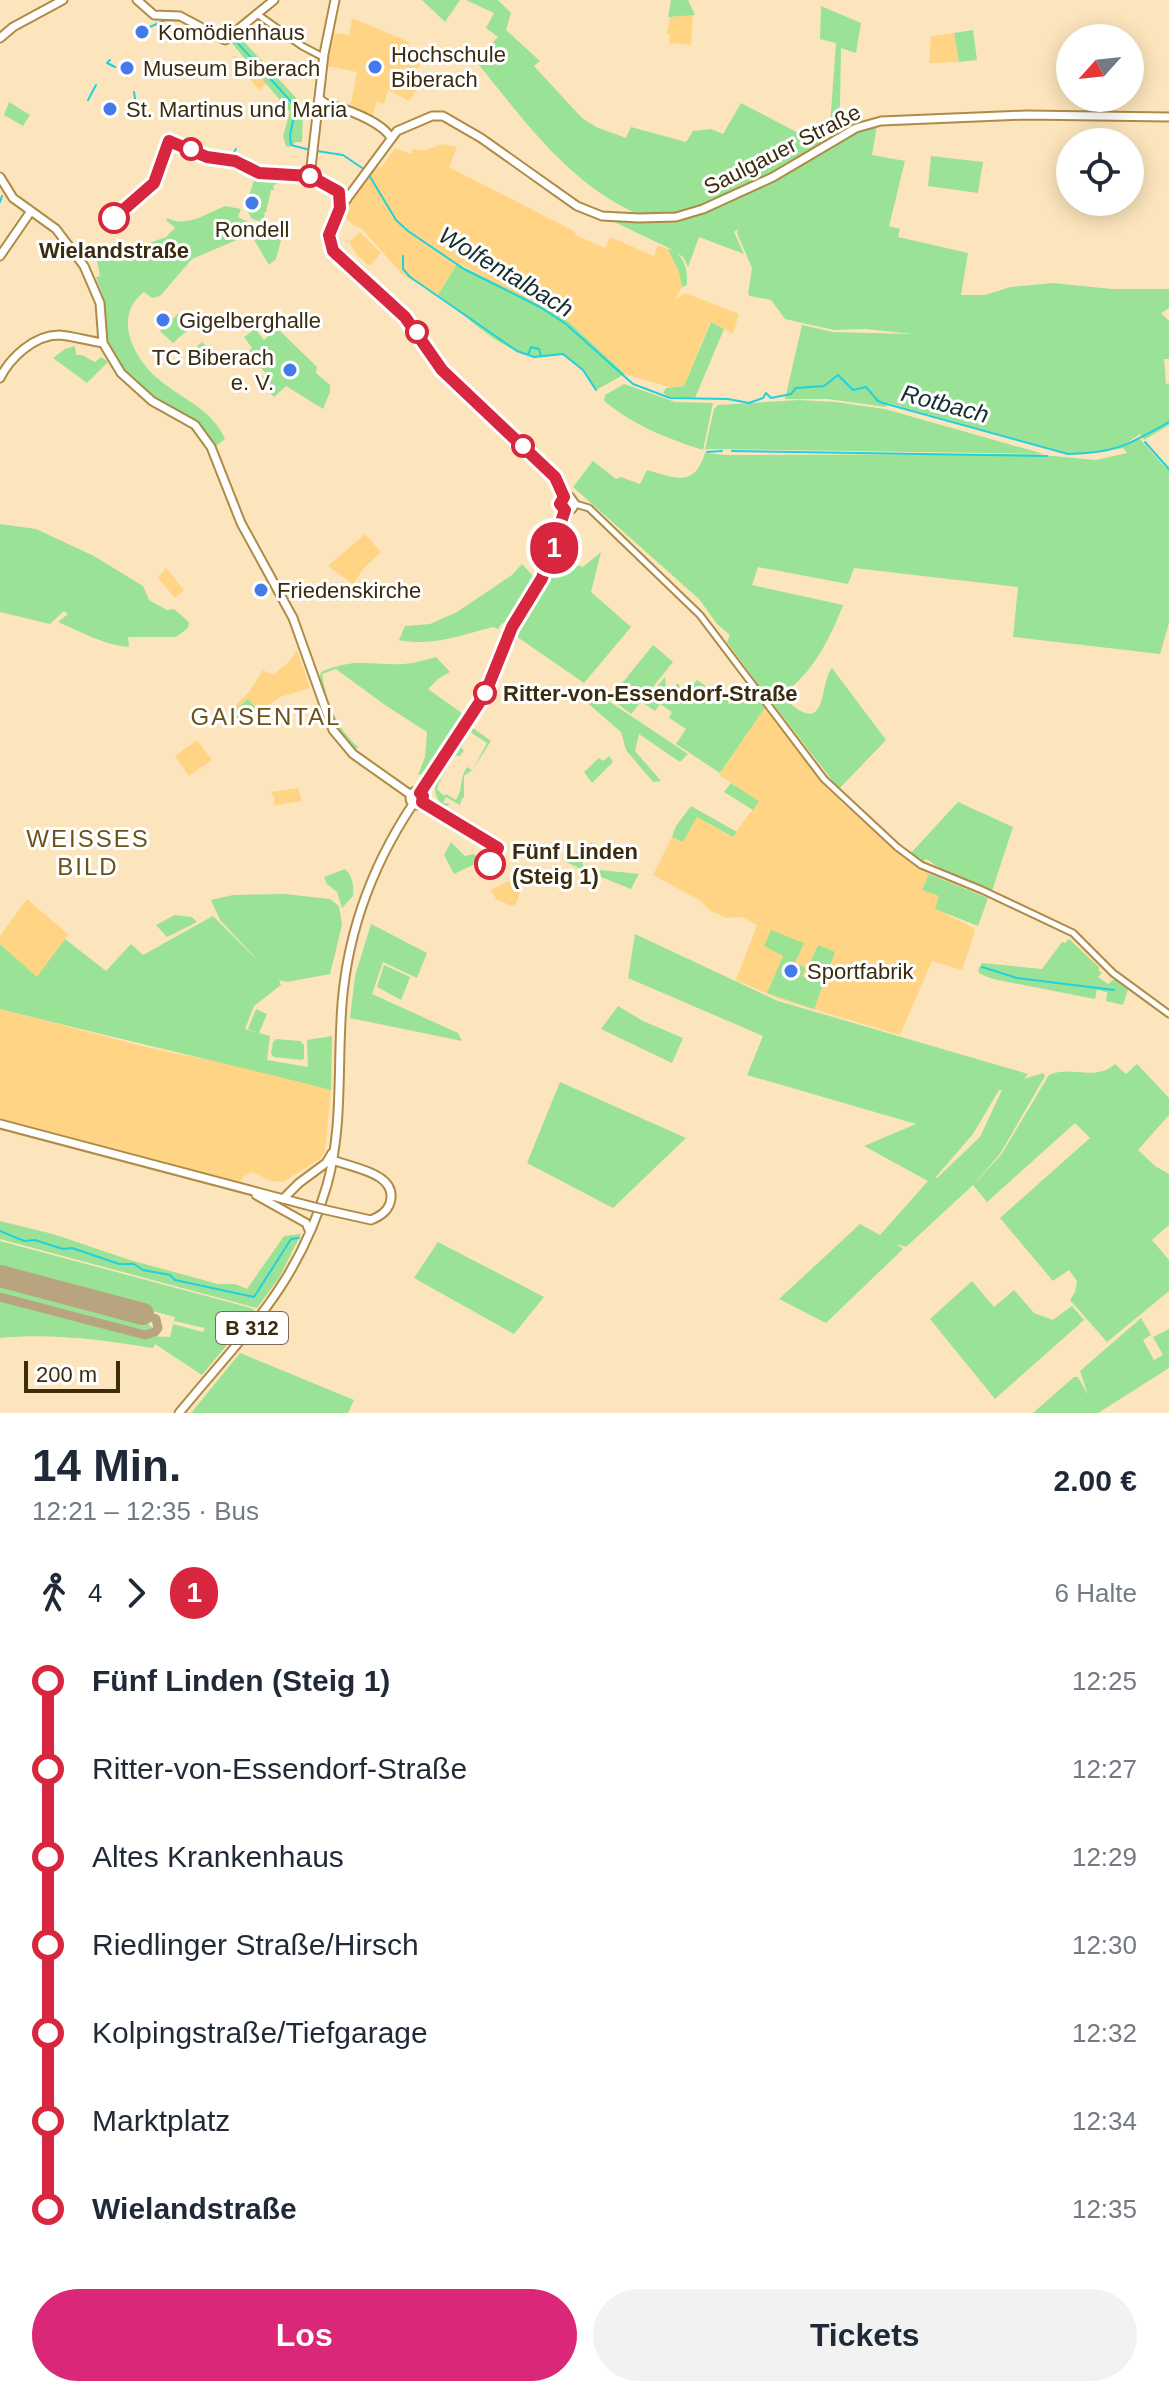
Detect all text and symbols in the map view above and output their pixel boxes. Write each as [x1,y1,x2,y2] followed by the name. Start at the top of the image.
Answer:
[158,20,305,45] place label: Komödienhaus
[133,23,151,41] marker: Komödienhaus
[1056,24,1144,112] north arrow
[1056,24,1144,216] map controls
[391,42,506,92] place label: Hochschule Biberach
[143,56,320,81] place label: Museum Biberach
[366,58,384,76] marker: Hochschule Biberach
[118,59,136,77] marker: Museum Biberach
[126,97,348,122] place label: St. Martinus und Maria
[700,99,865,200] street label: Saulgauer Straße
[101,100,119,118] marker: St. Martinus und Maria
[1056,128,1144,216] button: locate
[180,138,202,160] unlabelled marker
[299,165,321,187] unlabelled marker
[243,194,261,212] marker: Rondell
[99,203,129,233] marker: Wielandstraße
[215,217,289,242] place label: Rondell
[434,221,578,322] water label: Wolfentalbach
[39,238,189,263] place label: Wielandstraße
[179,308,321,333] place label: Gigelberghalle
[154,311,172,329] marker: Gigelberghalle
[406,321,428,343] unlabelled marker
[152,345,274,395] place label: TC Biberach e. V.
[281,361,299,379] marker: TC Biberach e. V.
[898,379,992,428] water label: Rotbach
[512,435,534,457] unlabelled marker
[528,522,580,574] line badge: 1
[546,532,562,563] text: 1
[277,578,421,603] place label: Friedenskirche
[252,581,270,599] marker: Friedenskirche
[503,681,798,706] place label: Ritter-von-Essendorf-Straße
[474,682,496,704] marker: Ritter-von-Essendorf-Straße
[191,703,341,730] district label: GAISENTAL
[26,825,150,880] district label: WEISSES BILD
[512,839,638,889] place label: Fünf Linden (Steig 1)
[475,849,505,879] marker: Fünf Linden (Steig 1)
[807,959,914,984] place label: Sportfabrik
[782,962,800,980] marker: Sportfabrik
[216,1312,288,1344] road number: B 312
[24,1357,120,1393] scale bar
[36,1362,97,1387] text: 200 m
[32,1441,181,1490] text: 14 Min.
[1054,1464,1137,1497] text: 2.00 €
[32,1496,259,1526] text: 12:21 – 12:35 · Bus
[32,1571,76,1615] icon: walk
[114,1571,158,1615] icon: forward
[186,1577,202,1608] text: 1
[88,1578,102,1608] text: 4
[1055,1578,1137,1608] text: 6 Halte
[92,1664,390,1697] text: Fünf Linden (Steig 1)
[1072,1666,1137,1696] text: 12:25
[92,1752,467,1785] text: Ritter-von-Essendorf-Straße
[1072,1754,1137,1784] text: 12:27
[92,1840,344,1873] text: Altes Krankenhaus
[1072,1842,1137,1872] text: 12:29
[92,1928,419,1961] text: Riedlinger Straße/Hirsch
[1072,1930,1137,1960] text: 12:30
[92,2016,428,2049] text: Kolpingstraße/Tiefgarage
[1072,2018,1137,2048] text: 12:32
[92,2104,230,2137] text: Marktplatz
[1072,2106,1137,2136] text: 12:34
[92,2192,297,2225] text: Wielandstraße
[1072,2194,1137,2224] text: 12:35
[32,2289,577,2381] button: Los
[593,2289,1137,2381] button: Tickets

